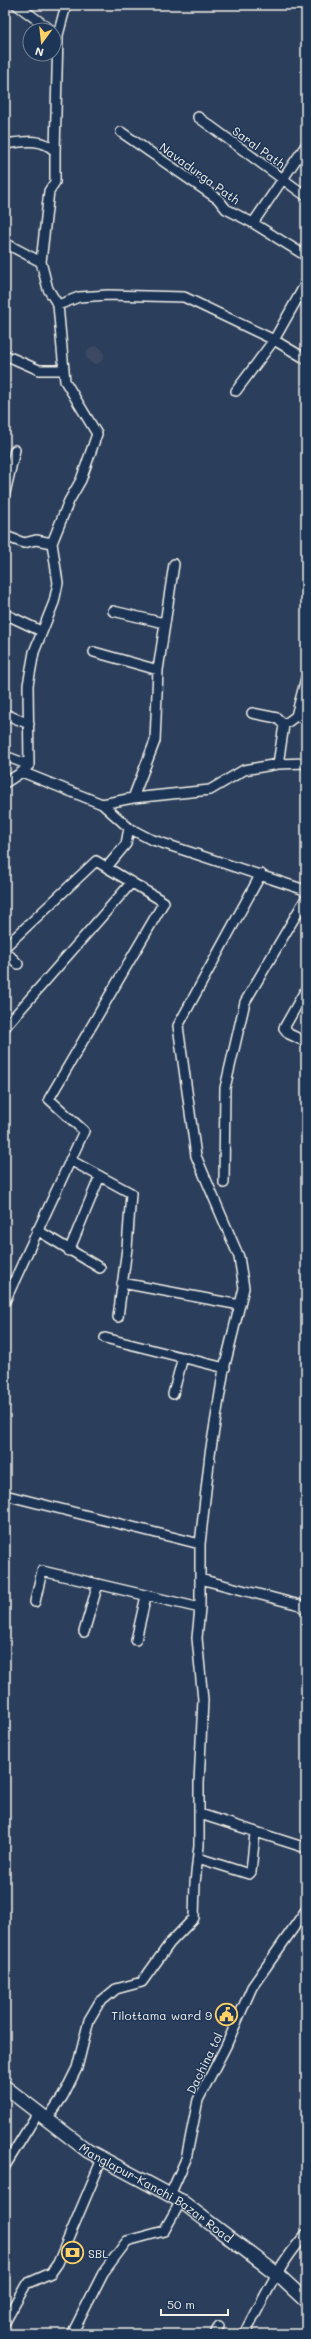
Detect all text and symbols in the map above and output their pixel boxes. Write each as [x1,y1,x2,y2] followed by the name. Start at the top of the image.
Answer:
[22,22,62,62] north arrow
[33,44,45,60] text: N
[229,122,289,172] street label: Saral Path
[157,138,244,208] street label: Navadurga Path
[214,2002,240,2028] public building icon: Tilottama ward 9
[111,2007,212,2023] place label: Tilottama ward 9
[182,2030,226,2096] street label: Dachina tol
[76,2139,237,2246] street label: Manglapur-Kanchi Bazar Road
[59,2240,85,2266] bank icon: SBL
[88,2245,109,2261] place label: SBL
[161,2291,228,2317] scale bar
[167,2296,195,2312] text: 50 m

